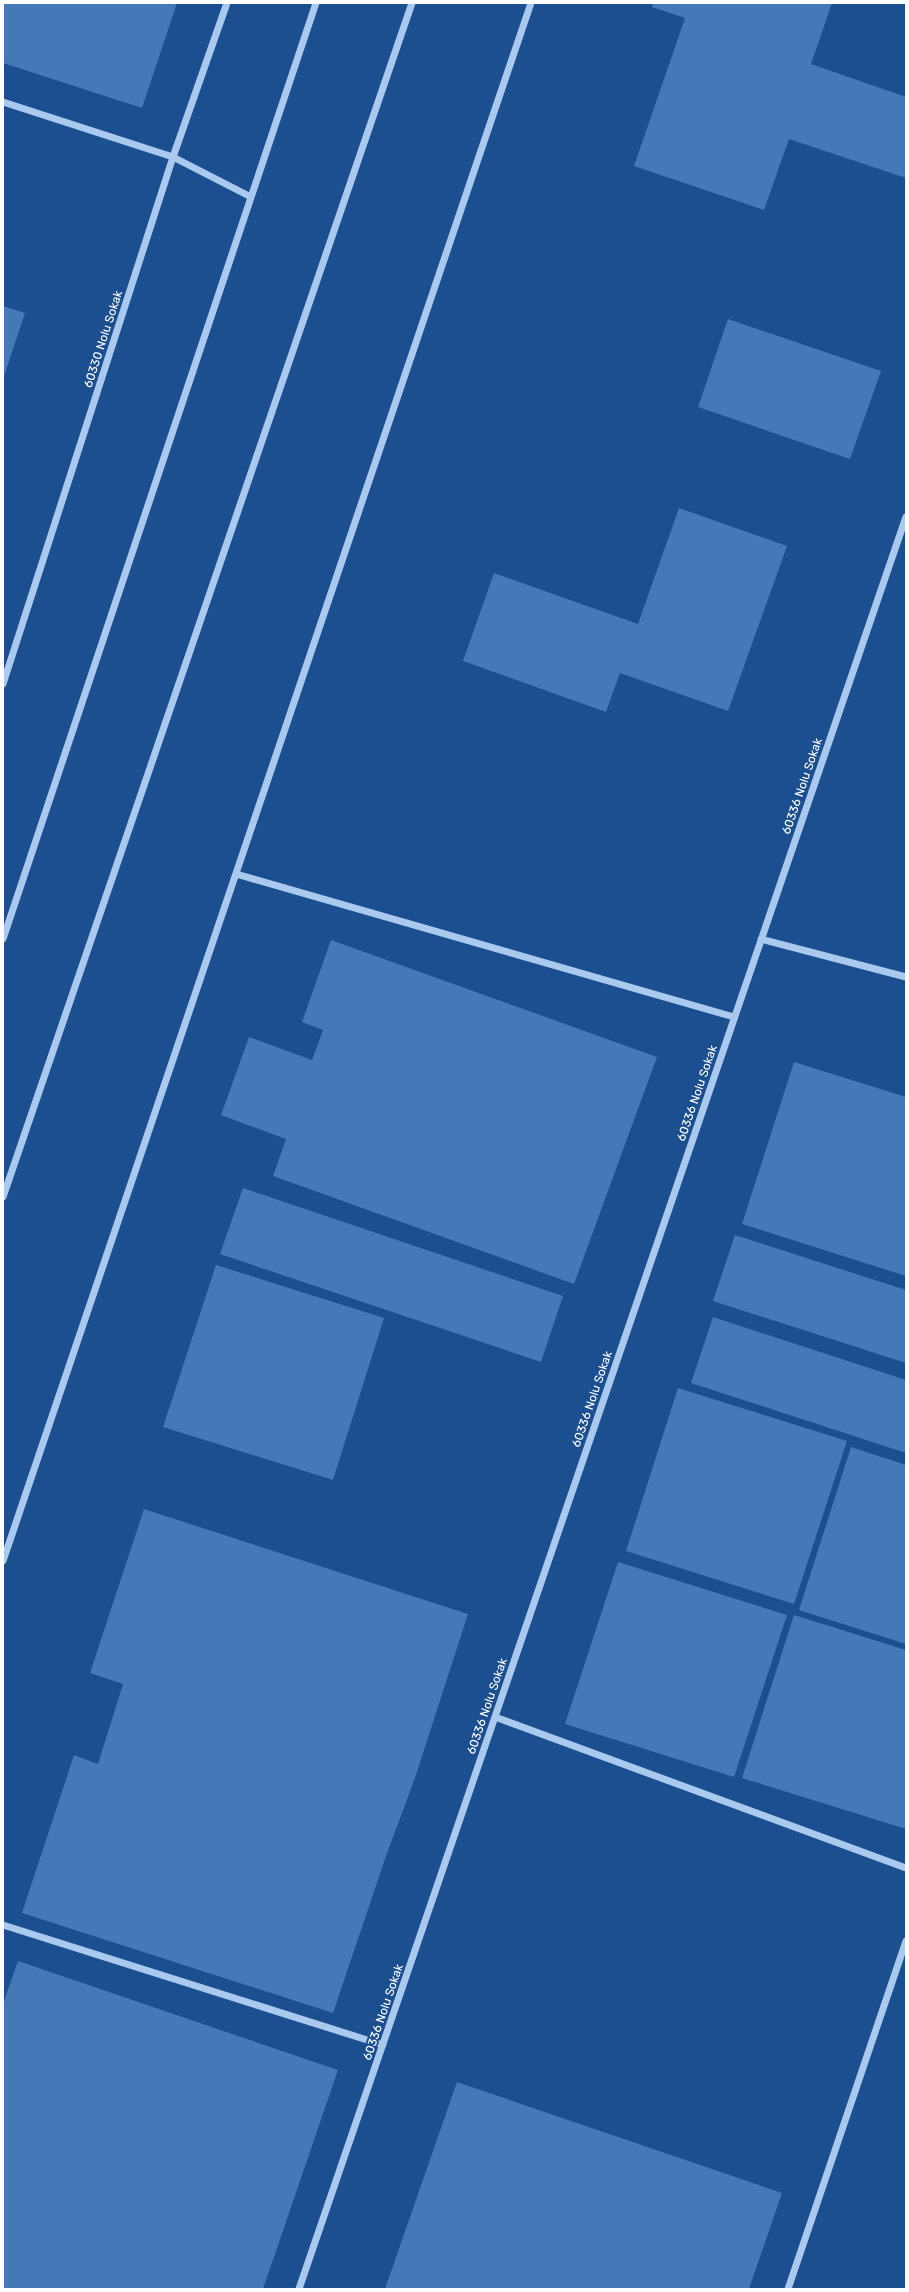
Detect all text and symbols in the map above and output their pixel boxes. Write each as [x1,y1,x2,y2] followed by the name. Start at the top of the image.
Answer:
[81,288,126,389] street label: 60330 Nolu Sokak
[779,735,825,836] street label: 60336 Nolu Sokak
[674,1042,720,1143] street label: 60336 Nolu Sokak
[569,1348,615,1449] street label: 60336 Nolu Sokak
[464,1655,510,1756] street label: 60336 Nolu Sokak
[360,1961,406,2062] street label: 60336 Nolu Sokak

